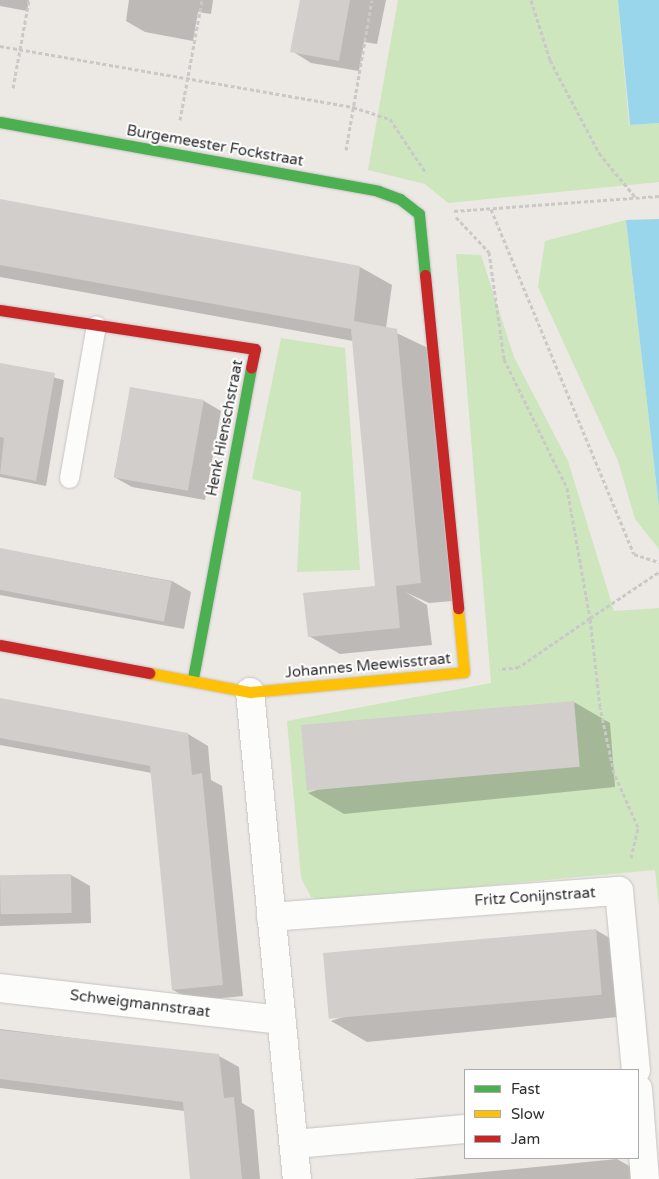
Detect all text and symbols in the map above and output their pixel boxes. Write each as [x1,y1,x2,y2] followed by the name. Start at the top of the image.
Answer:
[125,122,305,170] street label: Burgemeester Fockstraat
[203,358,247,498] street label: Henk Hienschstraat
[284,650,452,682] street label: Johannes Meewisstraat
[474,884,596,910] street label: Fritz Conijnstraat
[69,986,211,1022] street label: Schweigmannstraat
[464,1069,639,1159] legend
[511,1080,540,1098] text: Fast
[511,1105,545,1123] text: Slow
[511,1130,540,1148] text: Jam

